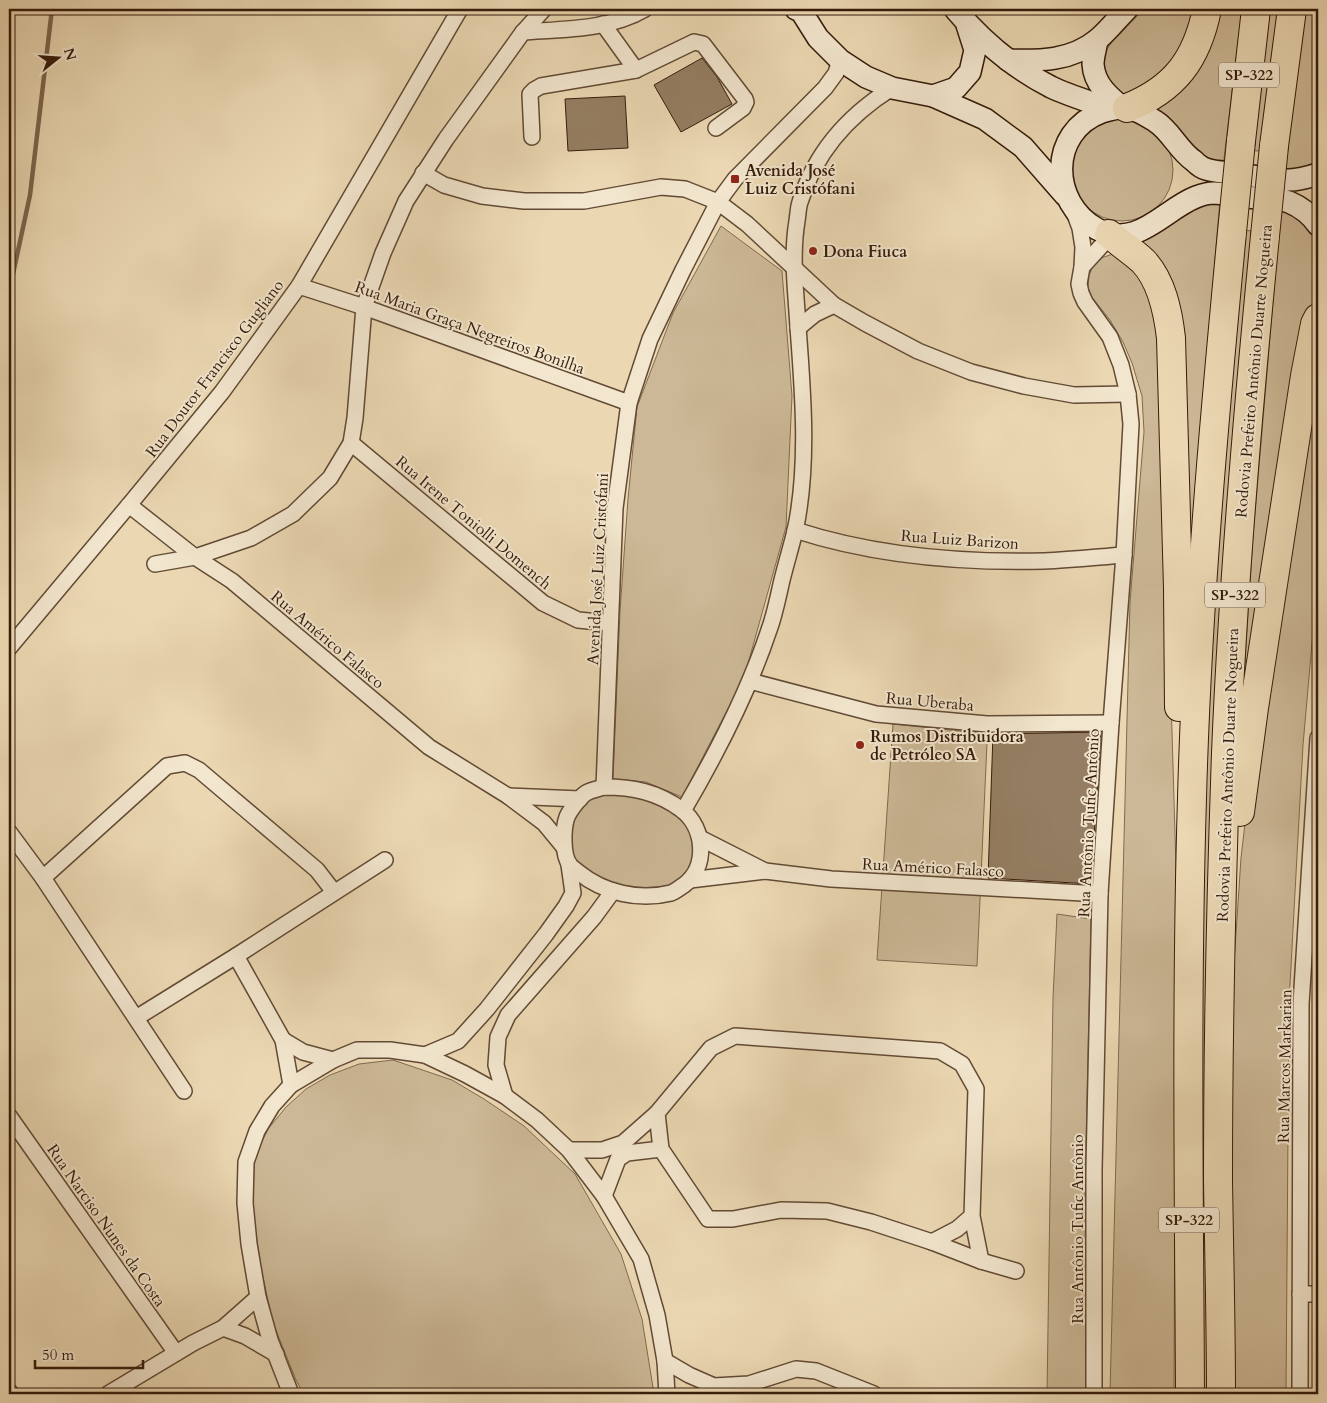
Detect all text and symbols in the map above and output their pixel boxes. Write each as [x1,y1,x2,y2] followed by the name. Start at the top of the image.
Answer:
[32,32,82,82] north arrow
[59,46,81,63] text: N
[1219,62,1279,88] road number: SP-322
[745,160,855,200] place label: Avenida José Luiz Cristófani
[729,173,741,185] marker: Avenida José Luiz Cristófani
[1230,223,1278,519] street label: Rodovia Prefeito Antônio Duarte Nogueira
[823,241,907,263] place label: Dona Fiuca
[807,245,819,257] marker: Dona Fiuca
[141,275,289,462] street label: Rua Doutor Francisco Gugliano
[352,276,588,380] street label: Rua Maria Graça Negreiros Bonilha
[391,451,556,595] street label: Rua Irene Toniolli Domench
[582,472,614,666] street label: Avenida José Luiz Cristófani
[900,525,1020,555] street label: Rua Luiz Barizon
[1205,582,1265,608] road number: SP-322
[266,586,389,694] street label: Rua Américo Falasco
[1212,627,1244,923] street label: Rodovia Prefeito Antônio Duarte Nogueira
[885,687,975,717] street label: Rua Uberaba
[870,726,1024,766] place label: Rumos Distribuidora de Petróleo SA
[1073,728,1105,918] street label: Rua Antônio Tufic Antônio
[854,739,866,751] marker: Rumos Distribuidora de Petróleo SA
[861,853,1005,883] street label: Rua Américo Falasco
[1273,989,1297,1143] street label: Rua Marcos Markarian
[1067,1134,1089,1324] street label: Rua Antônio Tufic Antônio
[42,1140,171,1311] street label: Rua Narciso Nunes da Costa
[1159,1208,1219,1232] road number: SP-322
[35,1338,142,1370] scale bar
[42,1345,74,1365] text: 50 m

